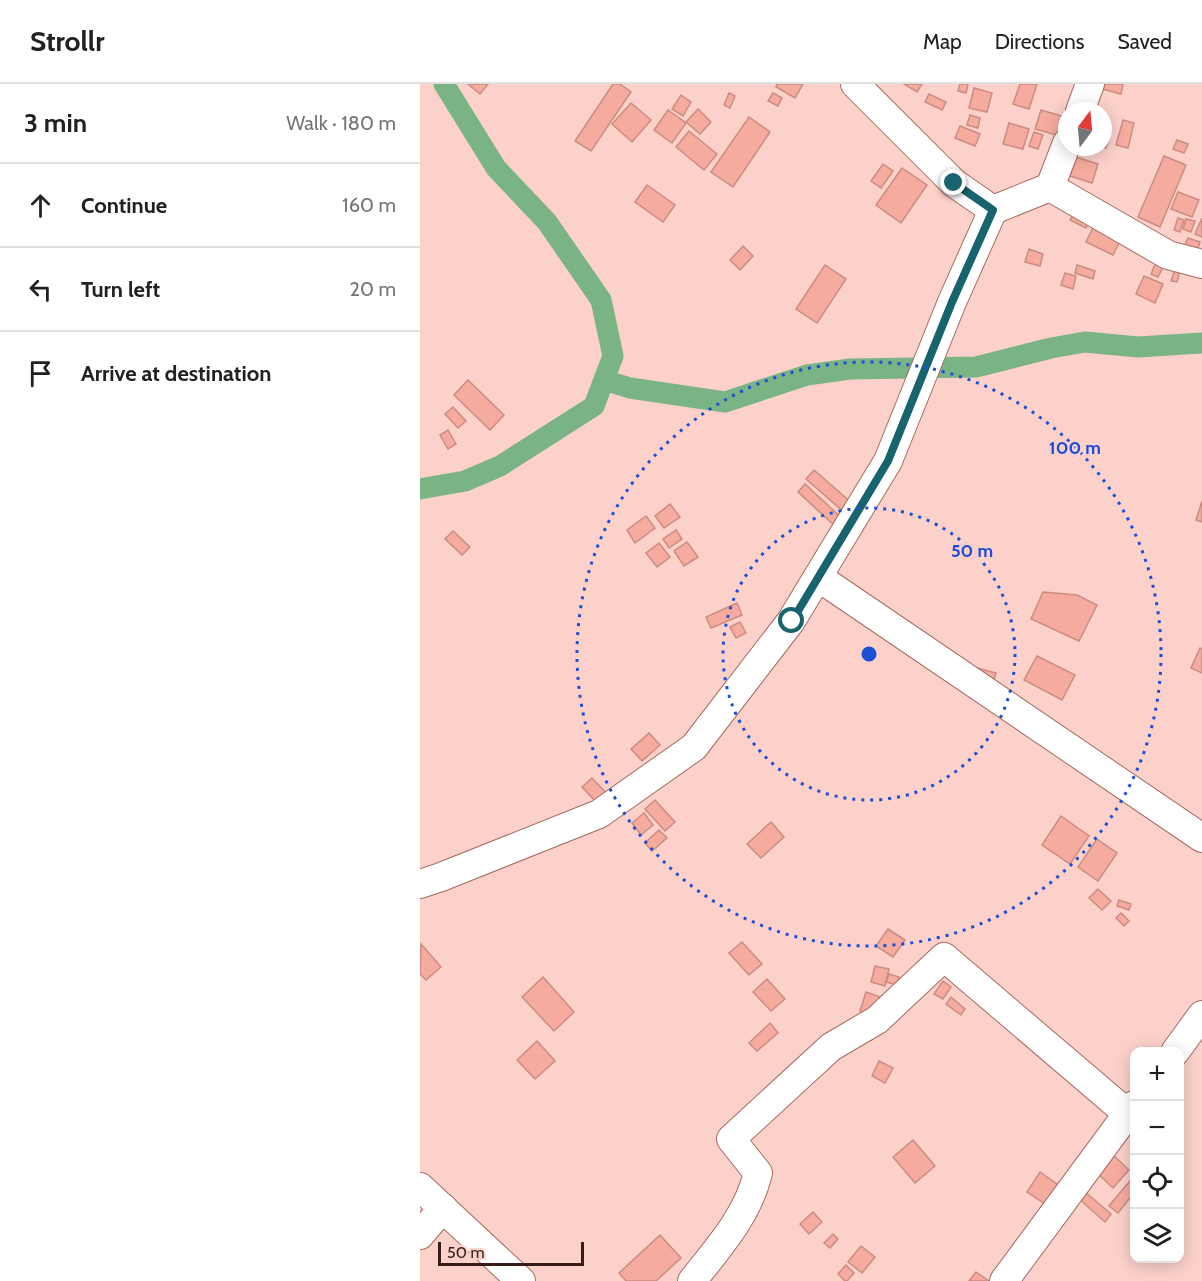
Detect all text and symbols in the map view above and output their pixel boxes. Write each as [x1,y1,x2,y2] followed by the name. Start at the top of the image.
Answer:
[30,24,104,58] text: Strollr
[923,29,962,54] text: Map
[995,29,1084,54] text: Directions
[1117,29,1172,54] text: Saved
[1058,102,1112,156] north arrow
[24,107,87,139] text: 3 min
[286,111,396,135] text: Walk · 180 m
[940,169,966,195] route end
[24,189,57,222] icon: ahead
[81,192,167,219] text: Continue
[342,193,396,217] text: 160 m
[24,273,57,306] icon: left
[81,276,160,303] text: Turn left
[350,277,396,301] text: 20 m
[24,357,57,390] icon: arrive
[81,360,271,387] text: Arrive at destination
[1049,437,1101,459] text: 100 m
[951,540,993,562] text: 50 m
[778,607,804,633] route start
[859,644,879,664] centre of rings
[1130,1047,1184,1263] map controls
[1130,1047,1184,1101] button: +
[1130,1101,1184,1155] button: −
[1130,1155,1184,1209] button: locate
[1130,1209,1184,1263] button: layers
[438,1239,584,1266] scale bar
[447,1243,484,1262] text: 50 m

